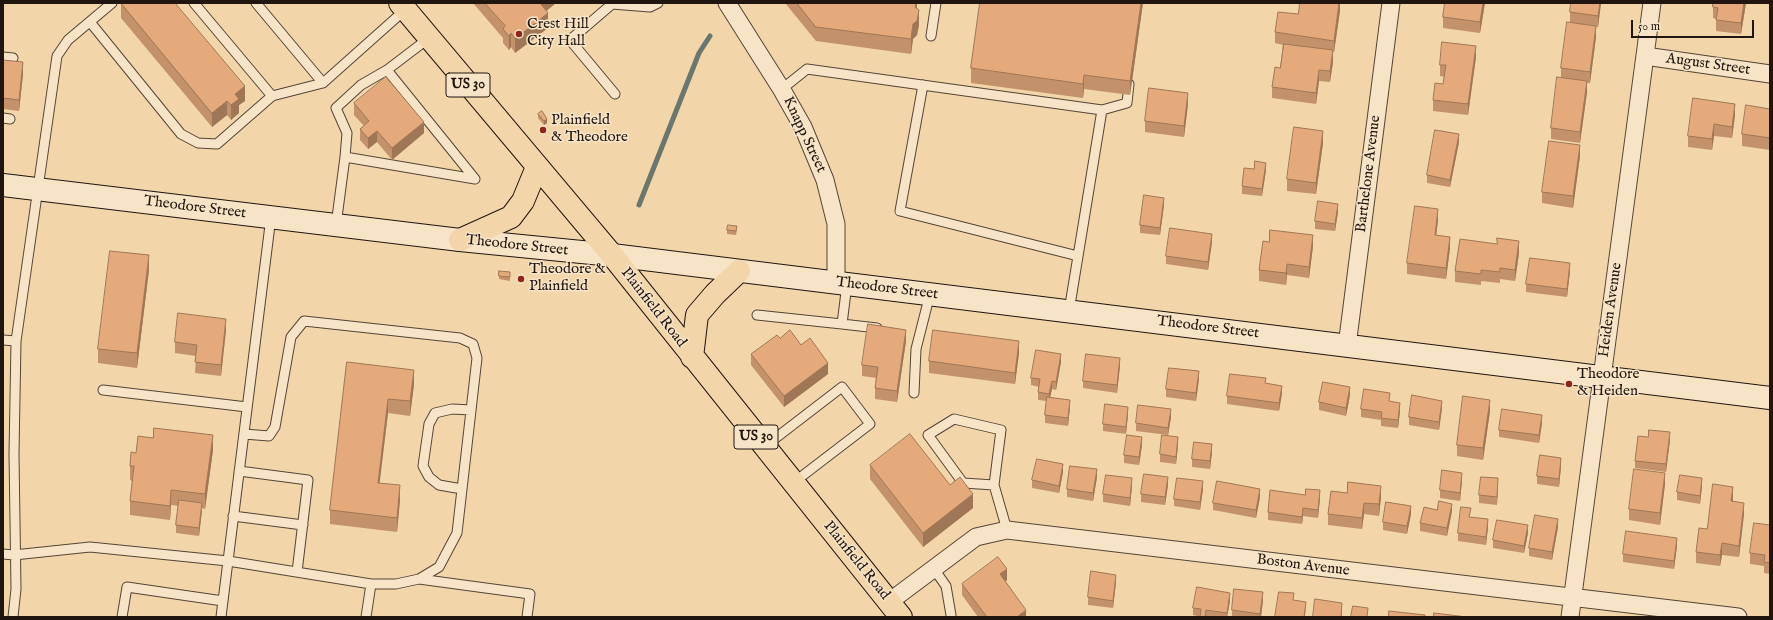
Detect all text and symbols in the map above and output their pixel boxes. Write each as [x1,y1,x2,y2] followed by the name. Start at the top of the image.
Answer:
[1633,12,1756,38] scale bar
[527,16,589,51] place label: Crest Hill City Hall
[1638,19,1660,34] text: 50 m
[514,29,524,39] marker: Crest Hill City Hall
[1665,50,1751,80] street label: August Street
[446,73,490,97] road number: US 30
[778,94,830,176] street label: Knapp Street
[551,112,628,147] place label: Plainfield & Theodore
[1353,114,1385,234] street label: Barthelone Avenue
[538,125,548,135] marker: Plainfield & Theodore
[143,193,247,223] street label: Theodore Street
[465,232,569,260] street label: Theodore Street
[529,261,606,296] place label: Theodore & Plainfield
[1595,261,1627,359] street label: Heiden Avenue
[616,265,690,351] street label: Plainfield Road
[516,274,526,284] marker: Theodore & Plainfield
[835,274,939,304] street label: Theodore Street
[1156,313,1260,343] street label: Theodore Street
[1577,366,1639,401] place label: Theodore & Heiden
[1564,379,1574,389] marker: Theodore & Heiden
[734,425,778,449] road number: US 30
[819,518,893,604] street label: Plainfield Road
[1255,551,1351,581] street label: Boston Avenue

